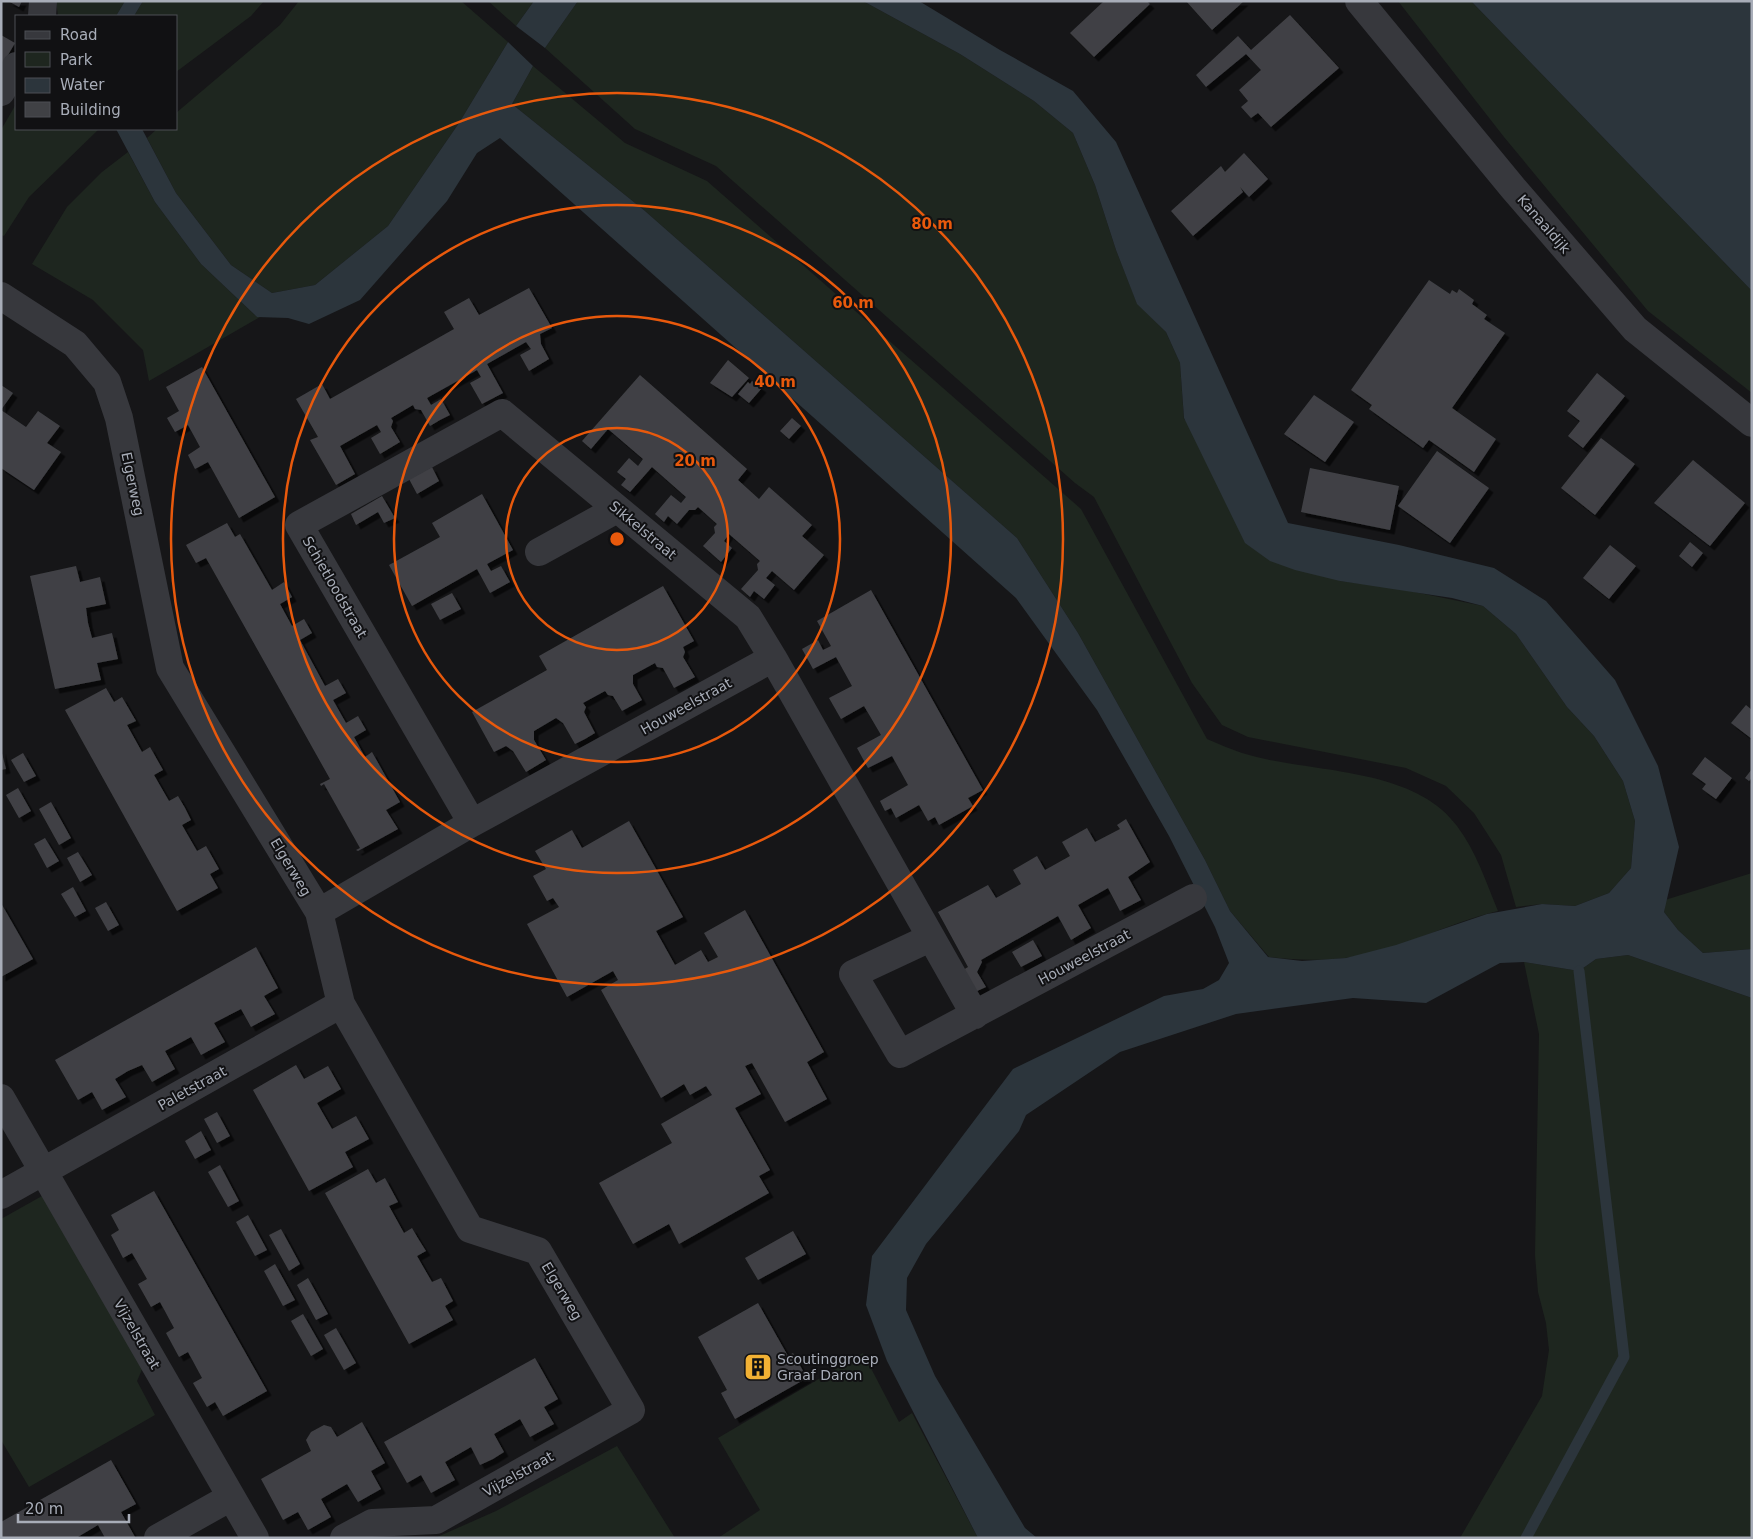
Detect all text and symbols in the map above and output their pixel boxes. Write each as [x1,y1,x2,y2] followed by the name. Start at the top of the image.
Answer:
[15,15,178,130] legend
[60,26,98,44] text: Road
[60,51,93,69] text: Park
[60,76,105,94] text: Water
[60,101,121,119] text: Building
[1514,191,1574,257] street label: Kanaaldijk
[911,215,953,233] text: 80 m
[832,294,874,312] text: 60 m
[754,373,796,391] text: 40 m
[118,451,148,517] street label: Elgerweg
[674,452,716,470] text: 20 m
[606,497,680,563] street label: Sikkelstraat
[608,530,626,548] centre of rings
[299,533,371,641] street label: Schietloodstraat
[638,674,735,738] street label: Houweelstraat
[267,835,315,899] street label: Elgerweg
[1035,926,1133,988] street label: Houweelstraat
[155,1062,229,1113] street label: Paletstraat
[538,1259,586,1323] street label: Elgerweg
[111,1296,164,1372] street label: Vijzelstraat
[777,1351,879,1383] place label: Scoutinggroep Graaf Daron
[743,1352,773,1382] building icon: Scoutinggroep Graaf Daron
[480,1448,556,1500] street label: Vijzelstraat
[18,1492,129,1524] scale bar
[25,1500,63,1518] text: 20 m

